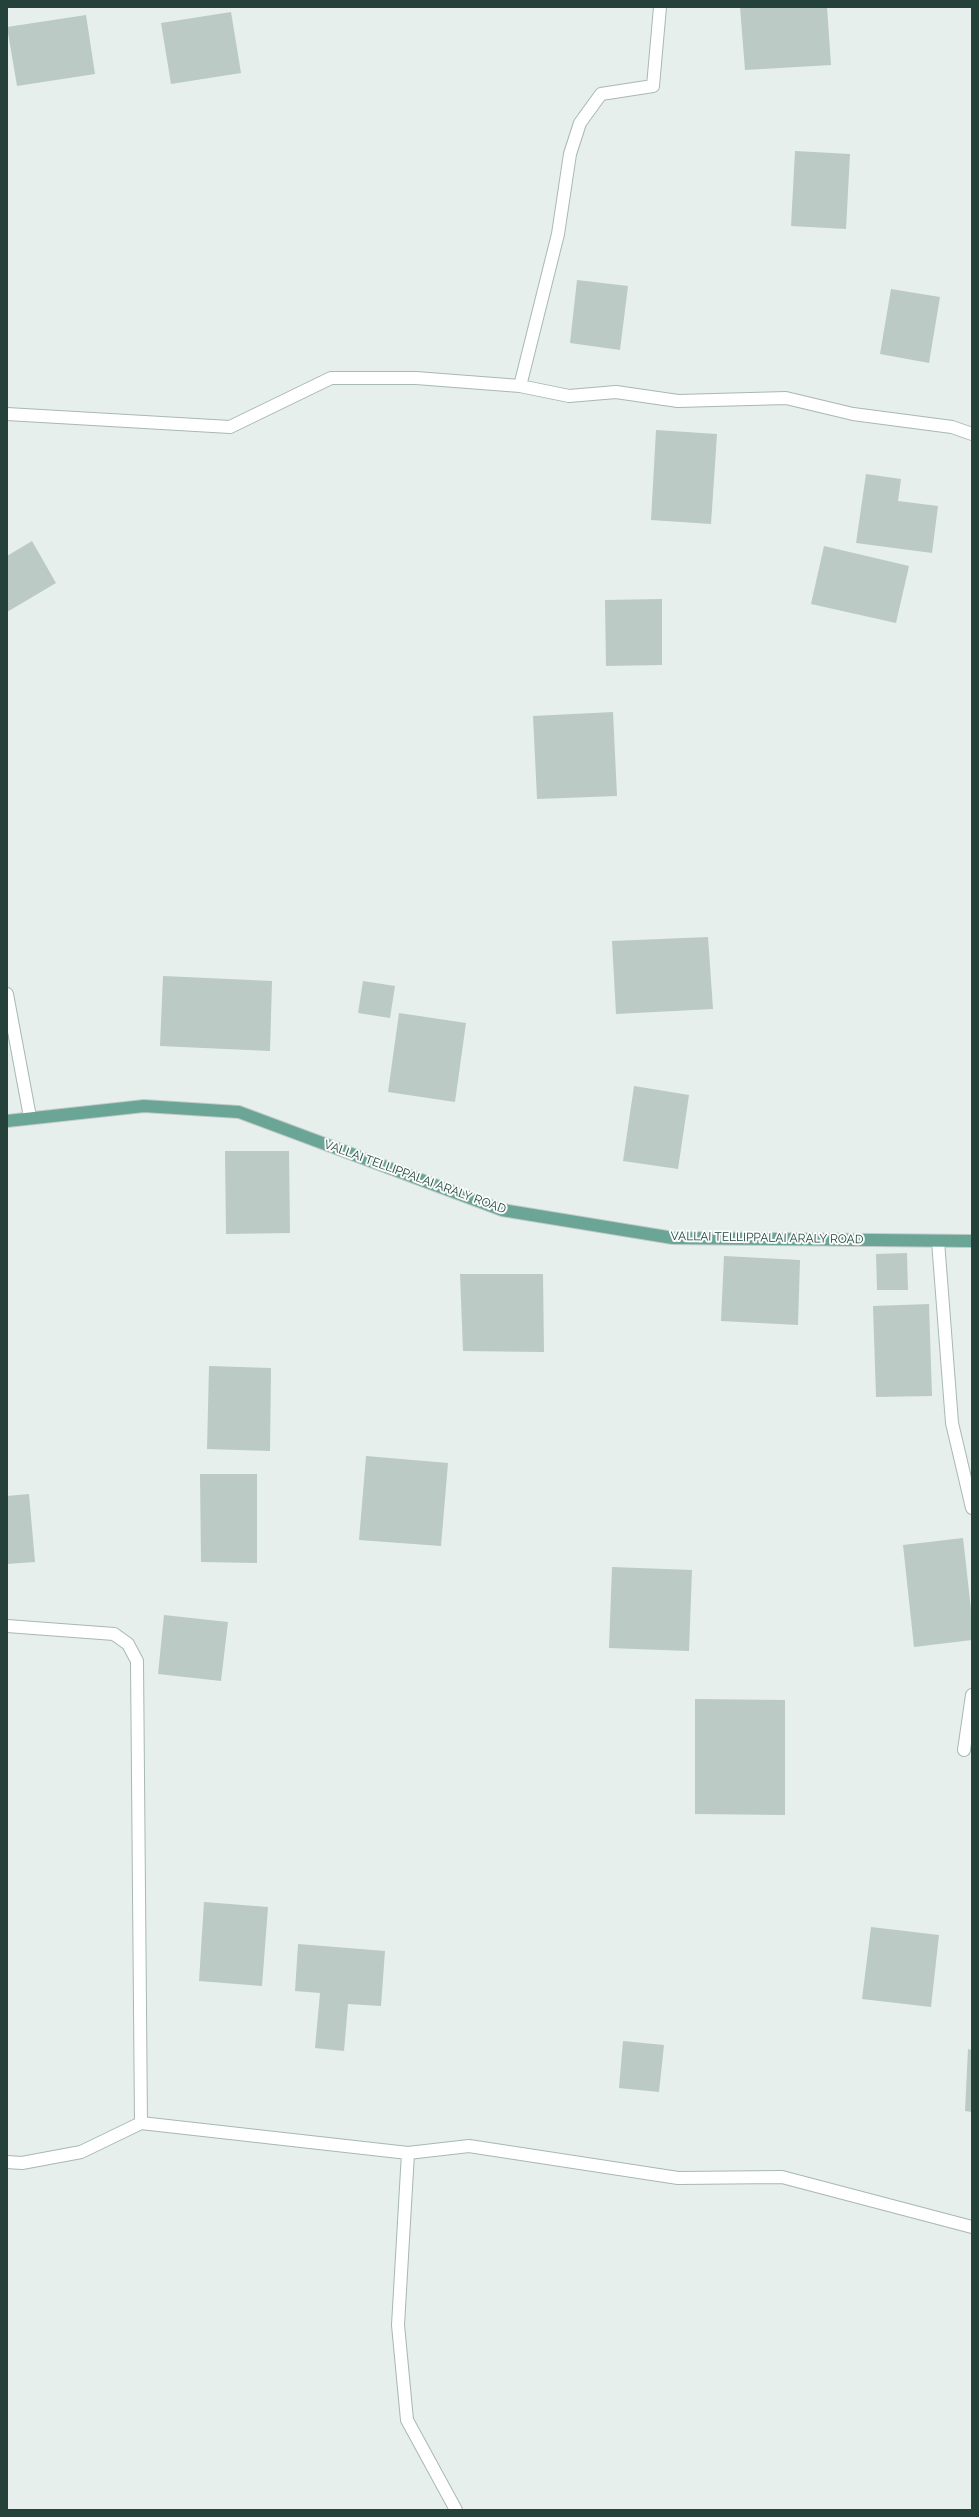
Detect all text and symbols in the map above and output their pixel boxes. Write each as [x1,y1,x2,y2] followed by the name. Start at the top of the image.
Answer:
[322,1137,508,1217] street label: VALLAI TELLIPPALAI ARALY ROAD
[671,1229,863,1247] street label: VALLAI TELLIPPALAI ARALY ROAD

